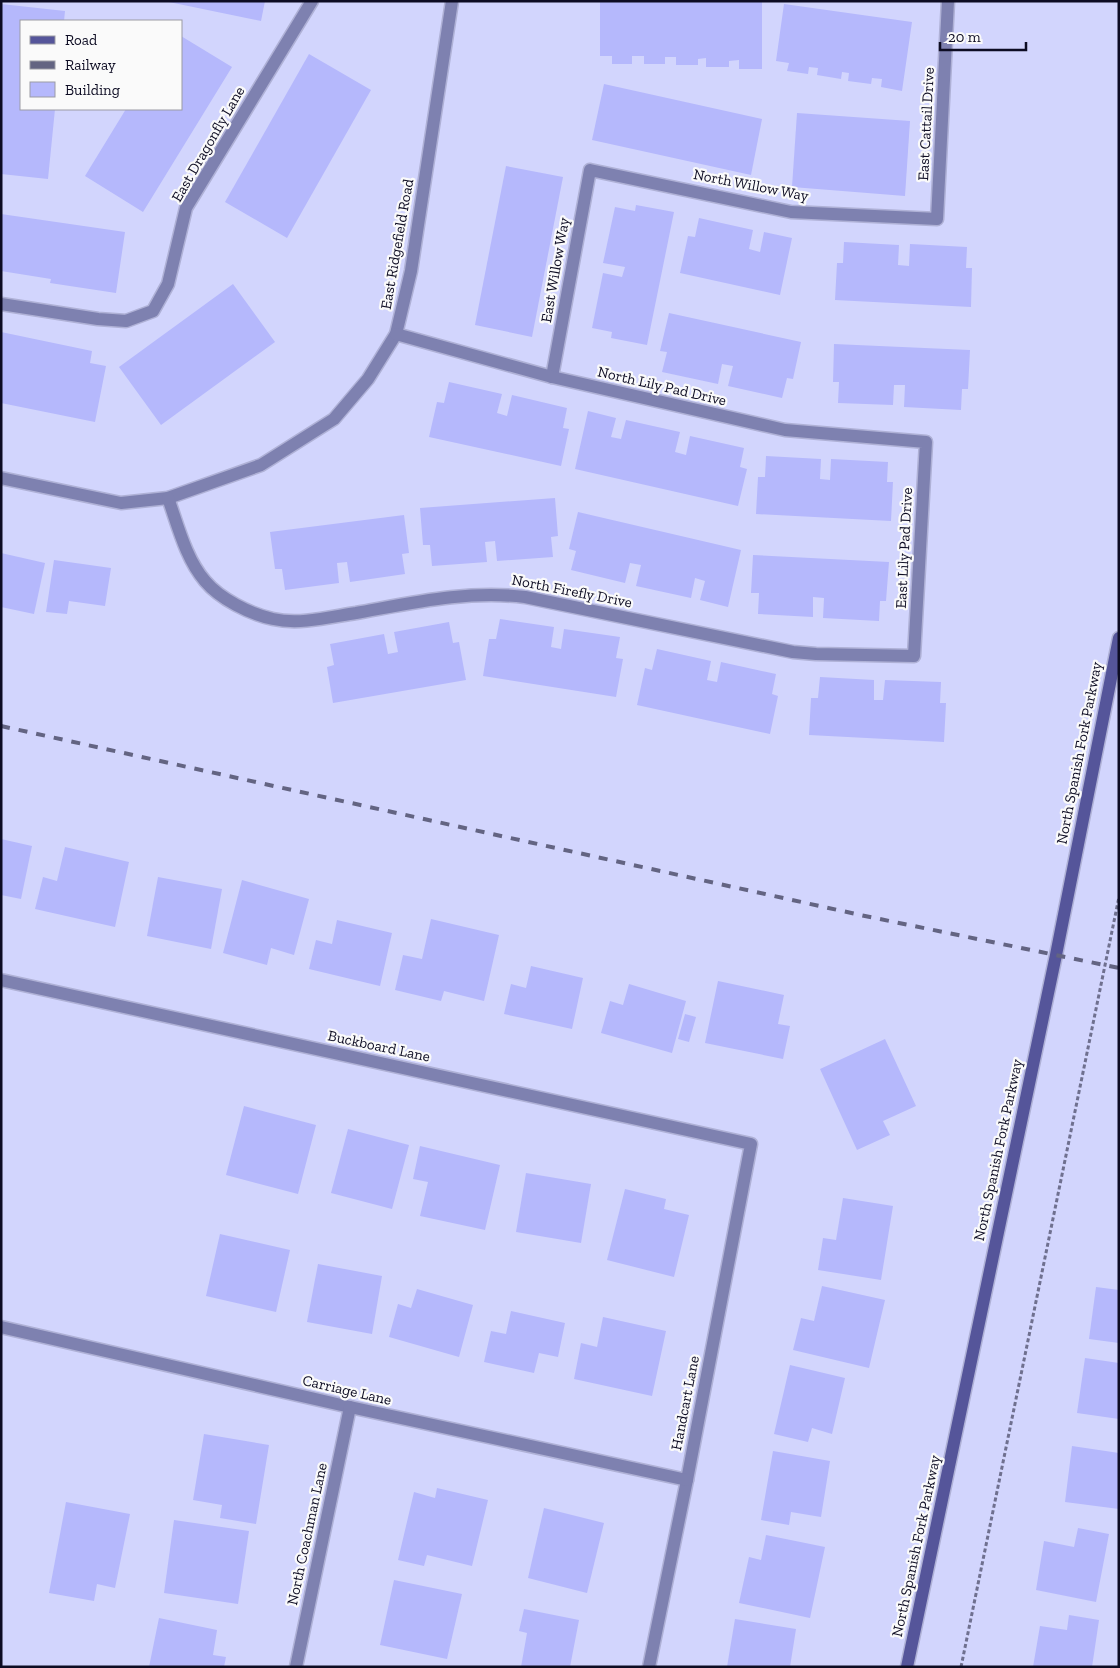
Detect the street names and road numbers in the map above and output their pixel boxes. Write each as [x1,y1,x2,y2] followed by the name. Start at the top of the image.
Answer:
[914,67,938,181] street label: East Cattail Drive
[168,83,248,205] street label: East Dragonfly Lane
[692,165,810,205] street label: North Willow Way
[377,177,417,311] street label: East Ridgefield Road
[537,216,573,324] street label: East Willow Way
[596,362,728,410] street label: North Lily Pad Drive
[892,487,916,609] street label: East Lily Pad Drive
[510,571,634,611] street label: North Firefly Drive
[1052,660,1106,846] street label: North Spanish Fork Parkway
[326,1026,432,1066] street label: Buckboard Lane
[970,1057,1026,1243] street label: North Spanish Fork Parkway
[667,1354,703,1452] street label: Handcart Lane
[301,1371,393,1409] street label: Carriage Lane
[888,1453,944,1639] street label: North Spanish Fork Parkway
[283,1461,331,1607] street label: North Coachman Lane

